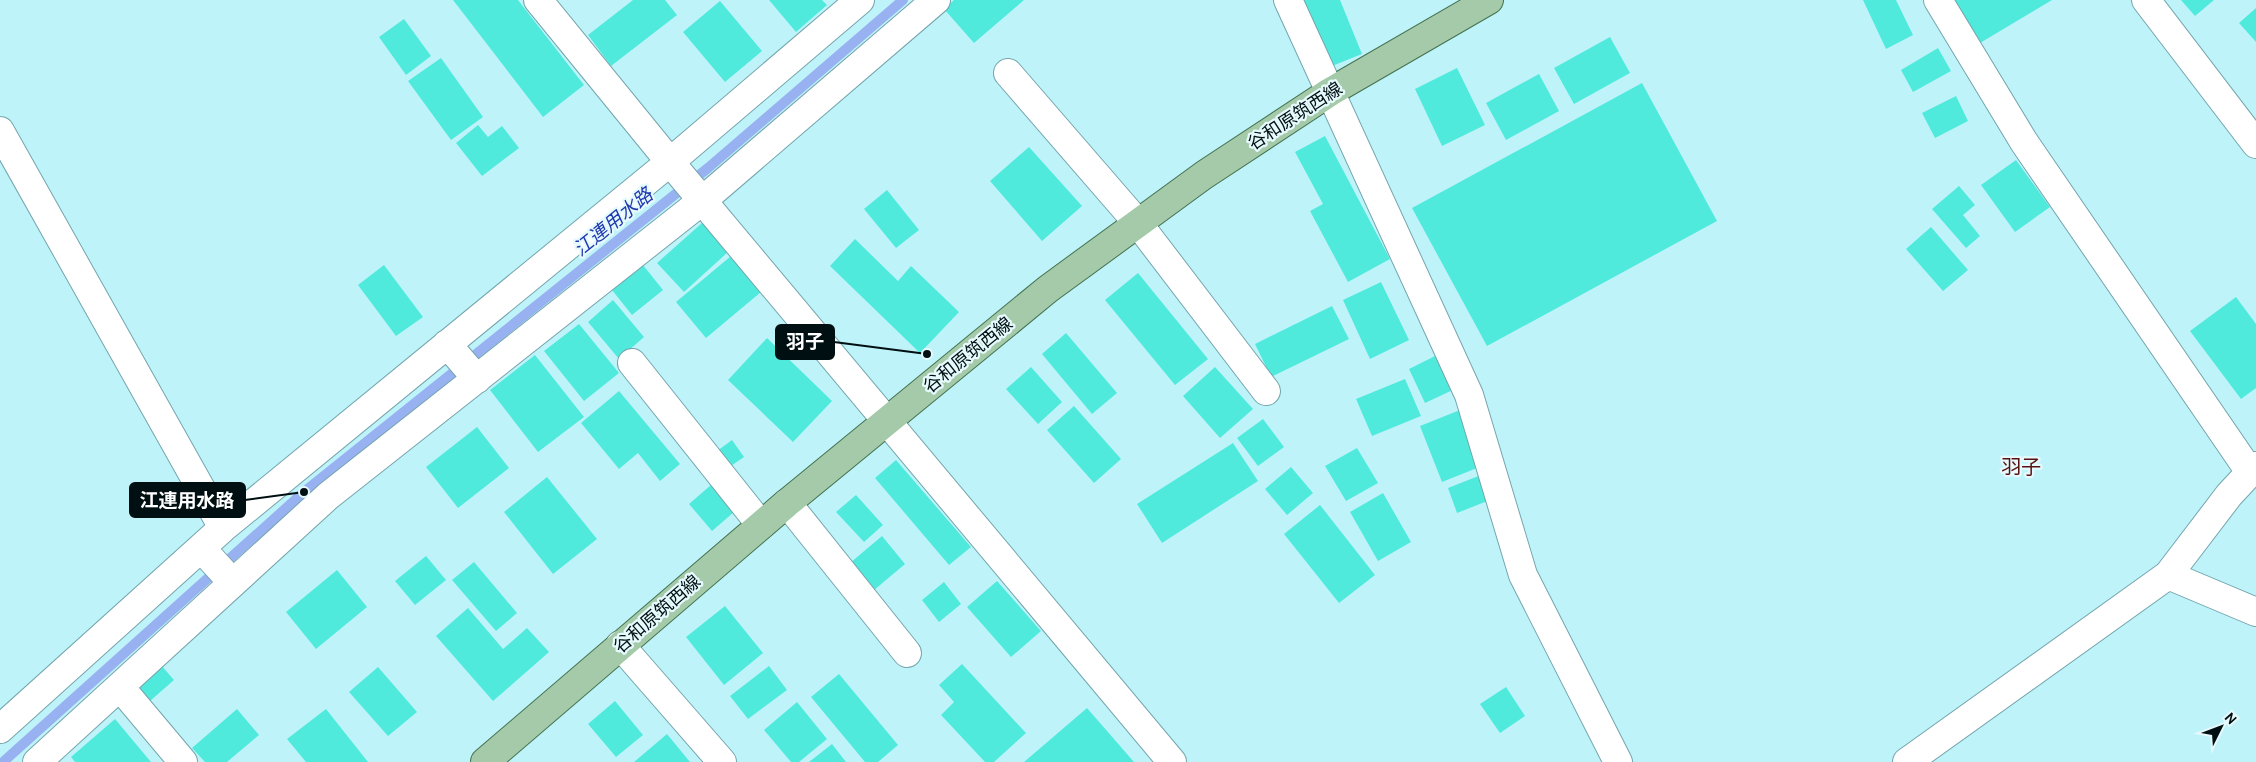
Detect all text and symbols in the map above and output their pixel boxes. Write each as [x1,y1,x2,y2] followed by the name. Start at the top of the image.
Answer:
[1244,77,1346,155] street label: 谷和原筑西線
[569,182,659,261] water label: 江連用水路
[919,312,1017,398] street label: 谷和原筑西線
[776,325,834,359] callout: 羽子
[786,330,824,353] text: 羽子
[2001,455,2041,479] district label: 羽子
[130,483,245,517] callout: 江連用水路
[139,489,235,512] text: 江連用水路
[609,570,705,658] street label: 谷和原筑西線
[2196,702,2246,752] north arrow
[2221,709,2241,728] text: N

